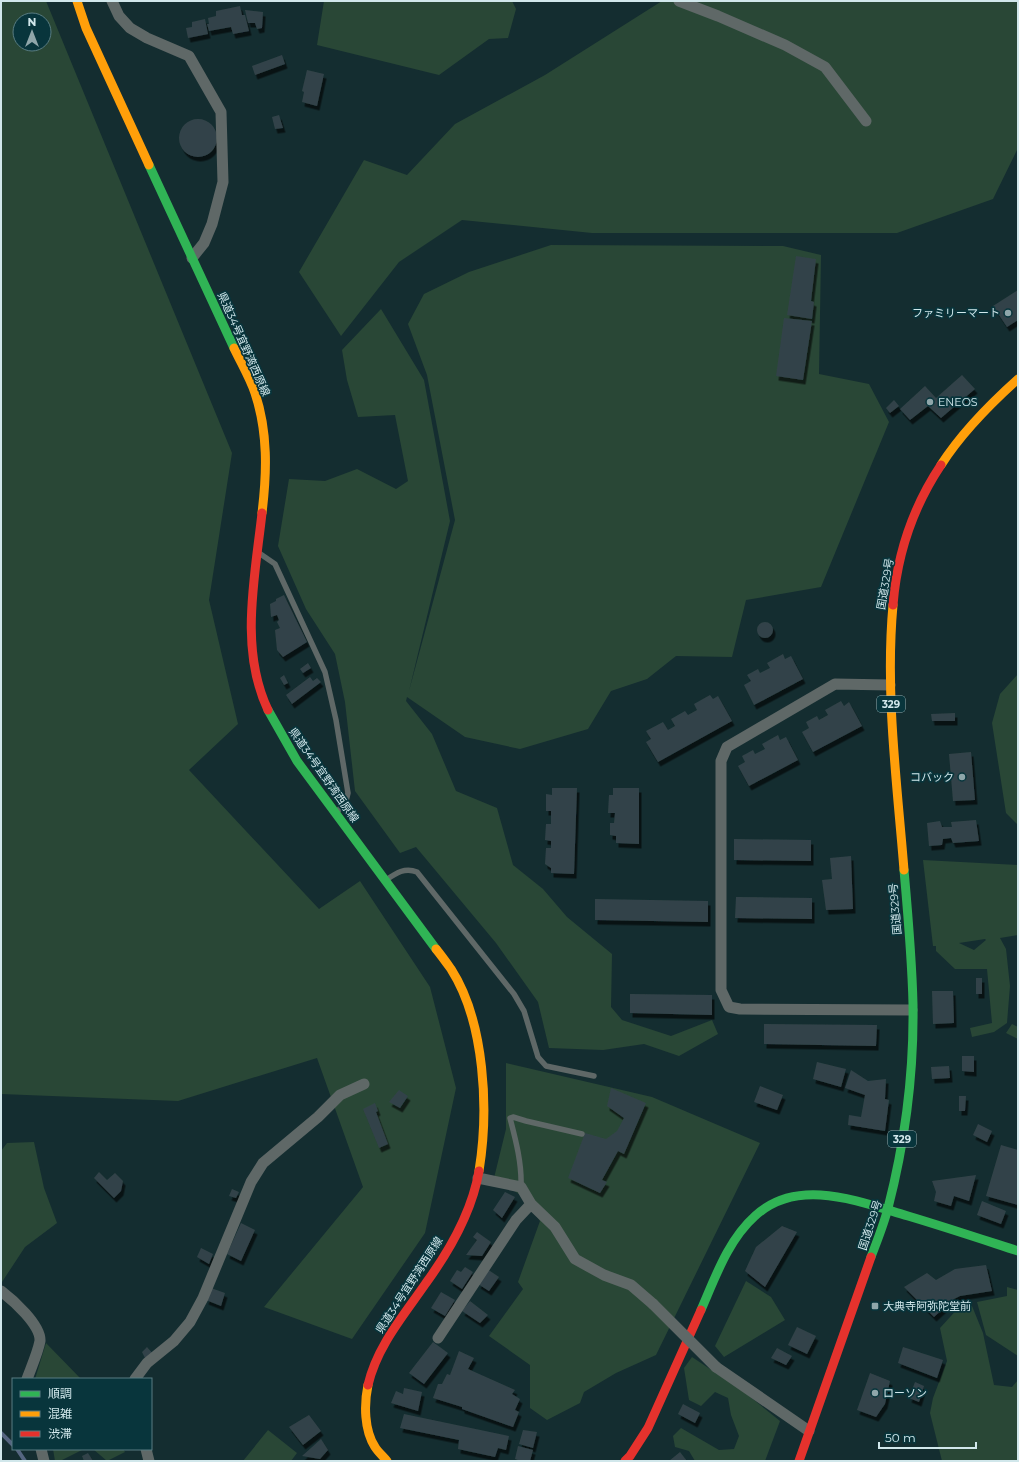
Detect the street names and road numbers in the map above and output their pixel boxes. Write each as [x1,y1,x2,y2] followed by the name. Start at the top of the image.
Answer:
[215,290,273,398] street label: 県道34号宜野湾西原線
[874,557,896,611] street label: 国道329号
[877,696,905,712] road number: 329
[286,725,362,825] street label: 県道34号宜野湾西原線
[886,882,904,936] street label: 国道329号
[888,1131,916,1147] road number: 329
[855,1198,885,1252] street label: 国道329号
[372,1234,446,1336] street label: 県道34号宜野湾西原線

